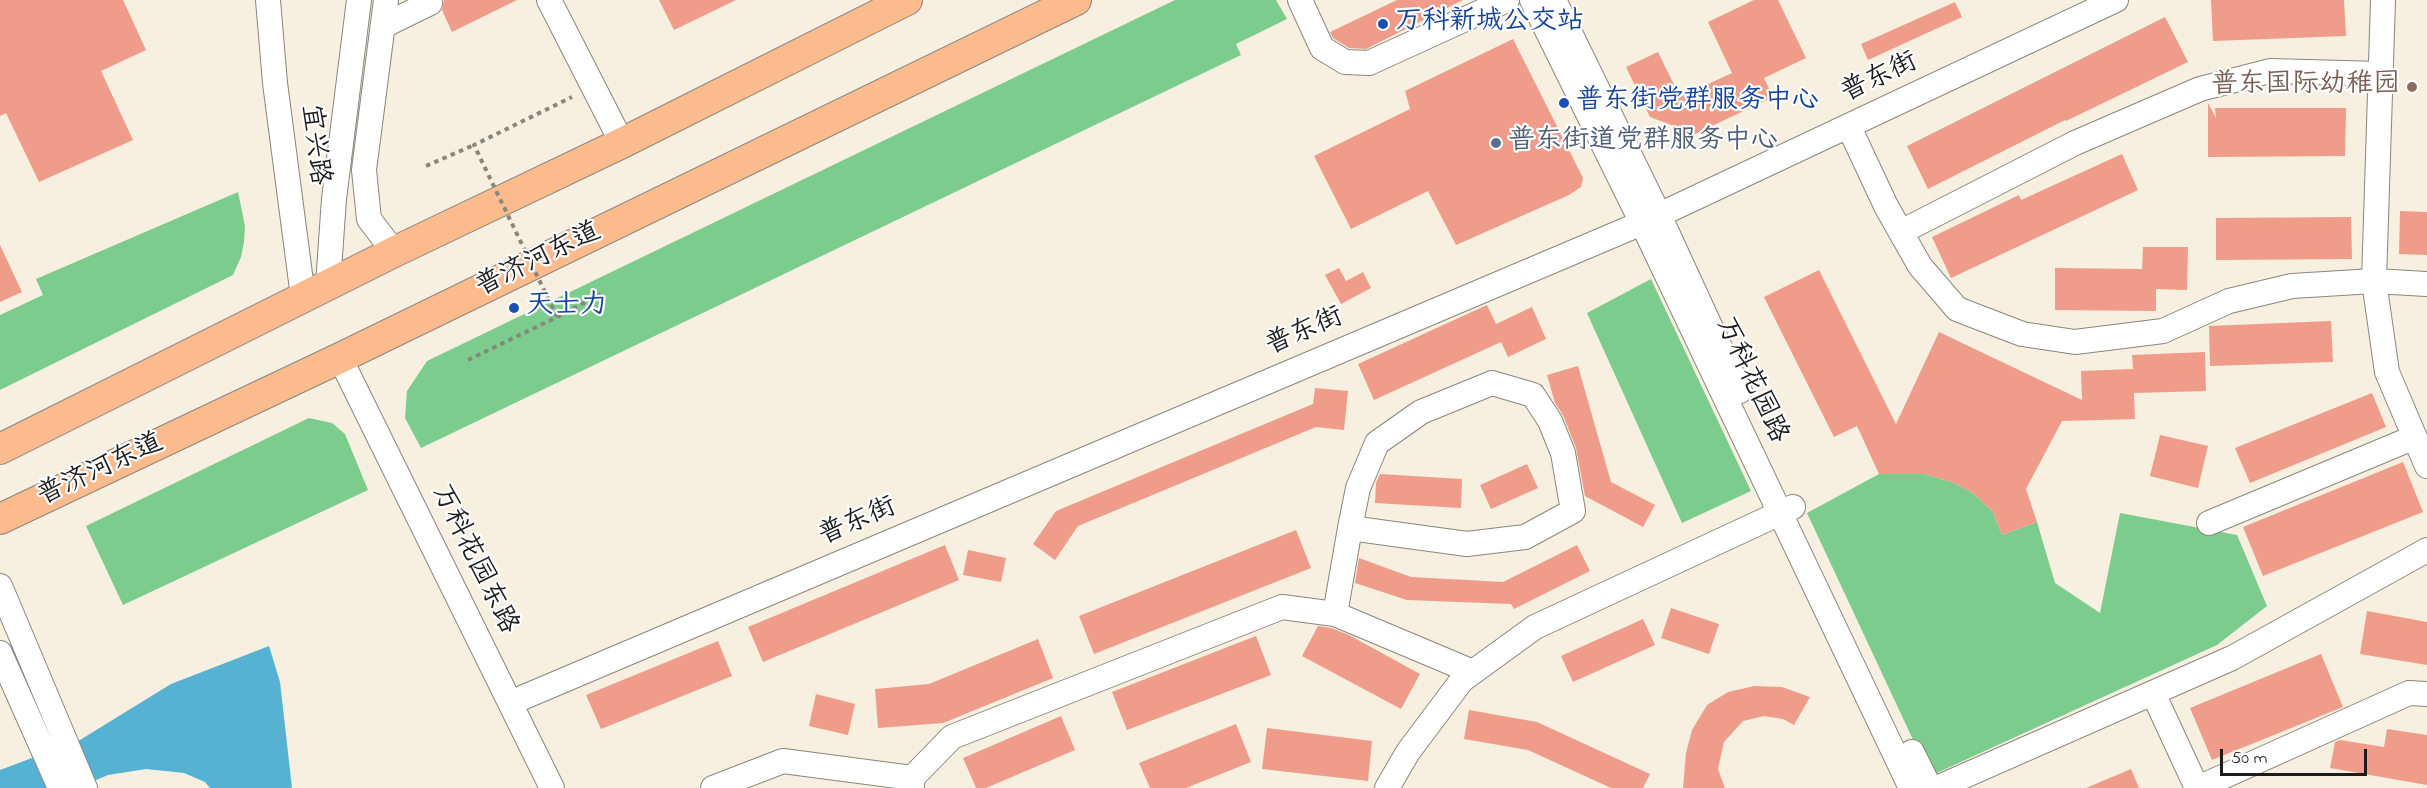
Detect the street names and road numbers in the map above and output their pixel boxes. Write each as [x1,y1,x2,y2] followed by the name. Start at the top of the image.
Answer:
[1836,47,1924,111] street label: 普东街
[292,103,334,187] street label: 宜兴路
[471,217,607,305] street label: 普济河东道
[1261,302,1349,364] street label: 普东街
[1707,313,1793,449] street label: 万科花园路
[33,428,169,514] street label: 普济河东道
[423,480,523,640] street label: 万科花园东路
[814,492,902,554] street label: 普东街

